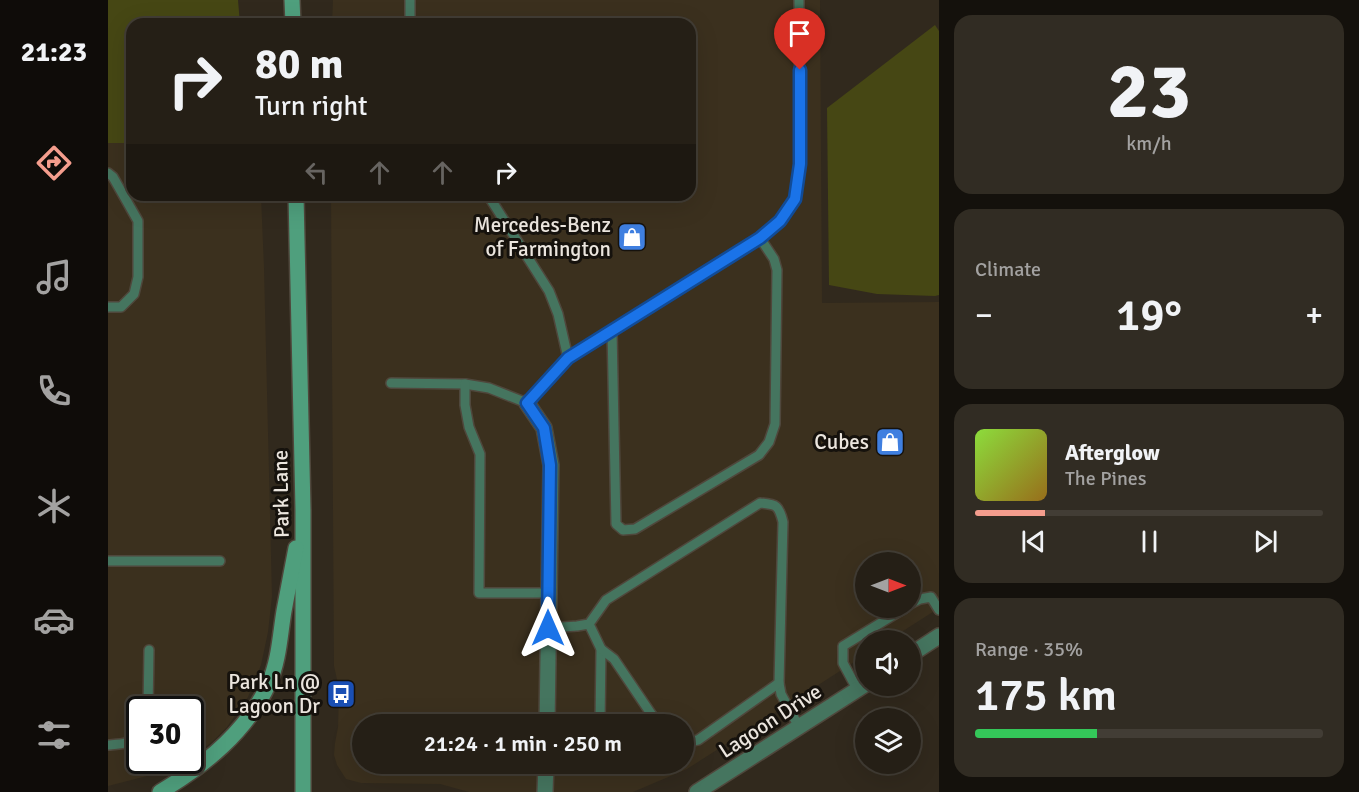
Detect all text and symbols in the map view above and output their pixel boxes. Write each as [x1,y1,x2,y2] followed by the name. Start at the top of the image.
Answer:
[774,8,825,70] pin
[783,17,816,50] icon: arrive
[21,36,87,69] text: 21:23
[255,39,344,90] text: 80 m
[156,42,234,120] icon: right
[1107,44,1191,140] text: 23
[255,90,368,123] text: Turn right
[1126,131,1172,156] text: km/h
[33,142,75,184] icon: directions
[300,156,333,189] icon: left
[363,156,396,189] icon: ahead
[426,156,459,189] icon: ahead
[489,156,522,189] icon: right
[474,212,611,262] place label: Mercedes-Benz of Farmington
[616,221,648,253] shop icon: Mercedes-Benz of Farmington
[33,256,75,298] icon: music
[975,257,1041,282] text: Climate
[1116,288,1182,343] text: 19°
[975,295,993,336] text: −
[1305,295,1323,336] text: +
[33,370,75,412] icon: phone
[874,426,906,458] shop icon: Cubes
[814,429,869,455] place label: Cubes
[1065,439,1160,466] text: Afterglow
[267,450,295,538] street label: Park Lane
[1065,466,1147,491] text: The Pines
[33,485,75,527] icon: climate
[1017,525,1050,558] icon: previous
[1133,525,1166,558] icon: pause
[1249,525,1282,558] icon: next
[855,552,921,618] north arrow
[855,552,921,774] map controls
[516,596,580,660] position arrow
[33,599,75,641] icon: car
[855,630,921,696] button: sound
[975,637,1083,662] text: Range · 35%
[975,668,1117,723] text: 175 km
[228,669,320,719] place label: Park Ln @ Lagoon Dr
[325,678,357,710] bus stop icon: Park Ln @ Lagoon Dr
[714,678,826,764] street label: Lagoon Drive
[126,696,204,774] speed limit sign: 30
[855,708,921,774] button: layers
[33,714,75,756] icon: filters
[424,730,622,757] text: 21:24 · 1 min · 250 m

